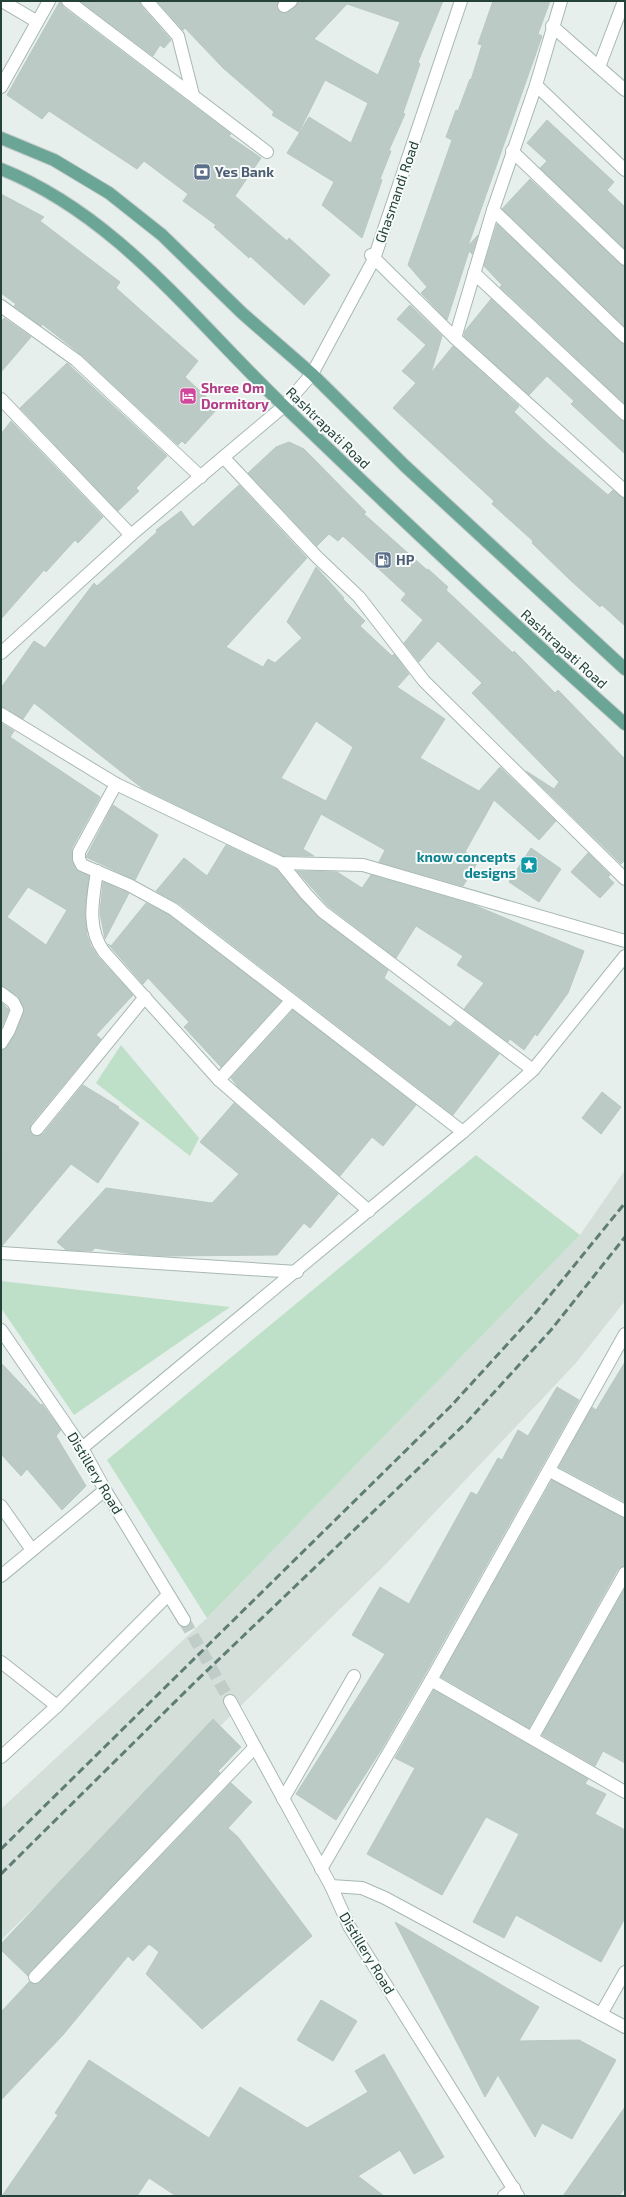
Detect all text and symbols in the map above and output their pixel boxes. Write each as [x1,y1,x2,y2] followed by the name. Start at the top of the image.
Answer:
[371,139,422,245] street label: Ghasmandi Road
[192,162,212,182] bank icon: Yes Bank
[215,163,274,180] place label: Yes Bank
[201,379,269,412] place label: Shree Om Dormitory
[283,383,374,472] street label: Rashtrapati Road
[178,386,198,406] hotel icon: Shree Om Dormitory
[373,550,393,570] fuel station icon: HP
[396,551,415,568] place label: HP
[518,605,611,692] street label: Rashtrapati Road
[417,848,516,881] place label: know concepts designs
[519,855,539,875] place icon: know concepts designs
[64,1429,127,1517] street label: Distillery Road
[336,1909,399,1997] street label: Distillery Road

